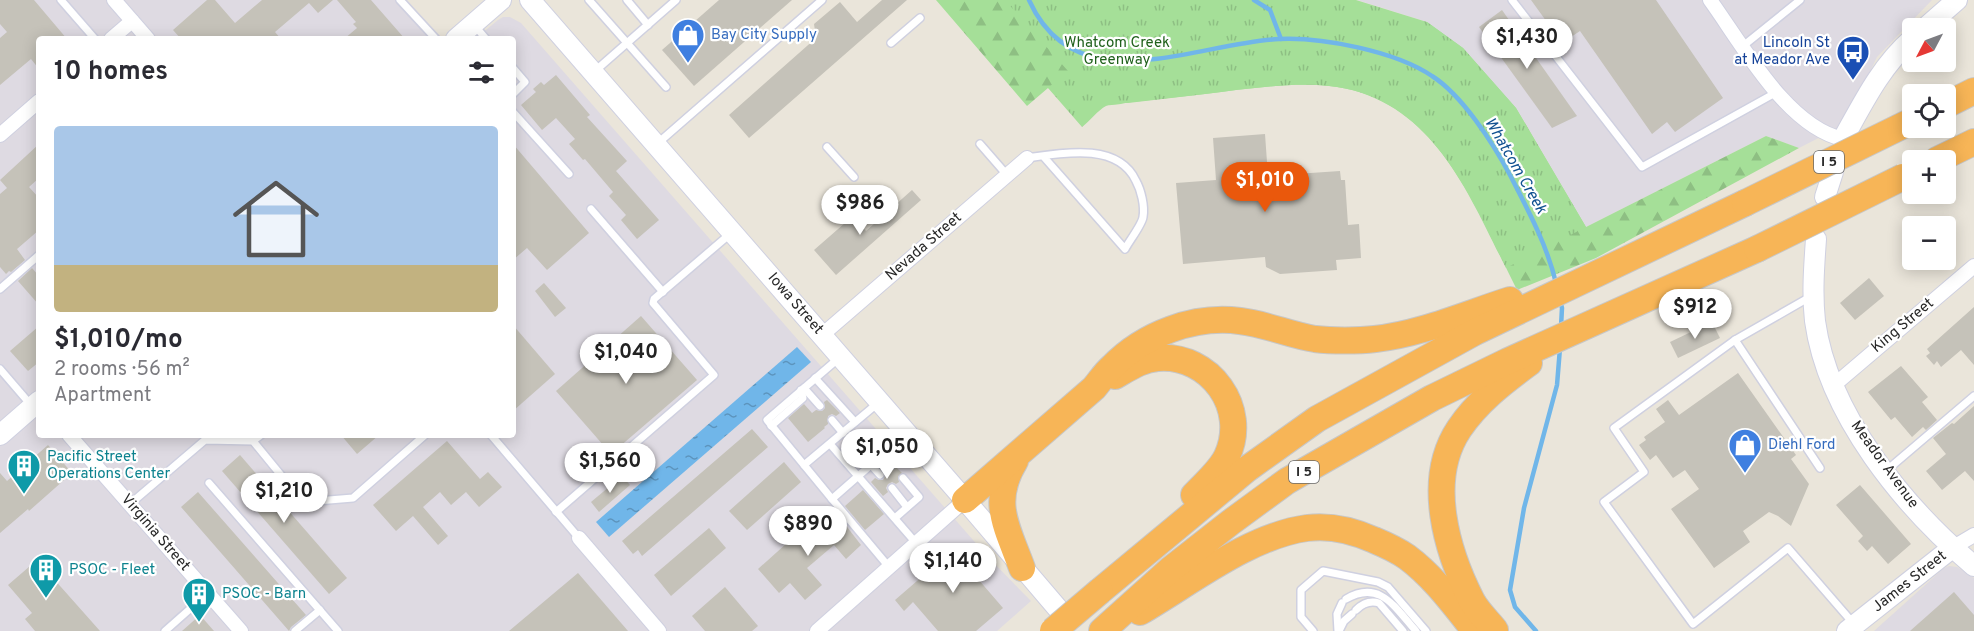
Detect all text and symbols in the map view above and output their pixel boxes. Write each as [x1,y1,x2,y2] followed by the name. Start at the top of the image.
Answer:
[670,17,706,64] shop icon: Bay City Supply
[1902,18,1956,72] north arrow
[1902,18,1956,270] map controls
[1478,19,1576,70] pin: $1,430
[1496,25,1558,51] text: $1,430
[711,26,817,45] place label: Bay City Supply
[1064,34,1170,70] park label: Whatcom Creek Greenway
[1734,34,1830,70] place label: Lincoln St at Meador Ave
[1835,34,1871,81] bus stop icon: Lincoln St at Meador Ave
[54,56,168,89] text: 10 homes
[465,56,498,89] icon: filters
[1902,84,1956,138] button: locate
[1479,114,1551,219] water label: Whatcom Creek
[1902,150,1956,204] button: +
[1814,151,1844,173] road number: I 5
[1216,162,1314,213] pin: $1,010
[222,165,330,273] icon: home
[1235,168,1295,194] text: $1,010
[824,185,896,236] pin: $986
[835,191,885,217] text: $986
[882,209,966,285] street label: Nevada Street
[1902,216,1956,270] button: −
[763,269,827,339] street label: Iowa Street
[1659,289,1731,340] pin: $912
[1868,294,1938,358] street label: King Street
[1673,295,1717,321] text: $912
[54,324,183,357] text: $1,010/mo
[577,334,675,385] pin: $1,040
[594,340,658,366] text: $1,040
[54,357,190,383] text: 2 rooms · 56 m²
[54,383,152,409] text: Apartment
[1846,417,1922,513] street label: Meador Avenue
[1727,427,1763,474] shop icon: Diehl Ford
[838,429,936,480] pin: $1,050
[855,435,919,461] text: $1,050
[1768,436,1835,455] place label: Diehl Ford
[561,443,659,494] pin: $1,560
[6,448,42,495] building icon: Pacific Street Operations Center
[47,448,171,484] place label: Pacific Street Operations Center
[579,449,641,475] text: $1,560
[1289,461,1319,483] road number: I 5
[235,473,333,524] pin: $1,210
[255,479,313,505] text: $1,210
[116,490,194,576] street label: Virginia Street
[772,506,844,557] pin: $890
[783,512,833,538] text: $890
[904,543,1002,594] pin: $1,140
[1869,547,1951,617] street label: James Street
[923,549,983,575] text: $1,140
[28,552,64,599] building icon: PSOC - Fleet
[69,561,155,580] place label: PSOC - Fleet
[181,576,217,623] building icon: PSOC - Barn
[222,585,306,604] place label: PSOC - Barn

